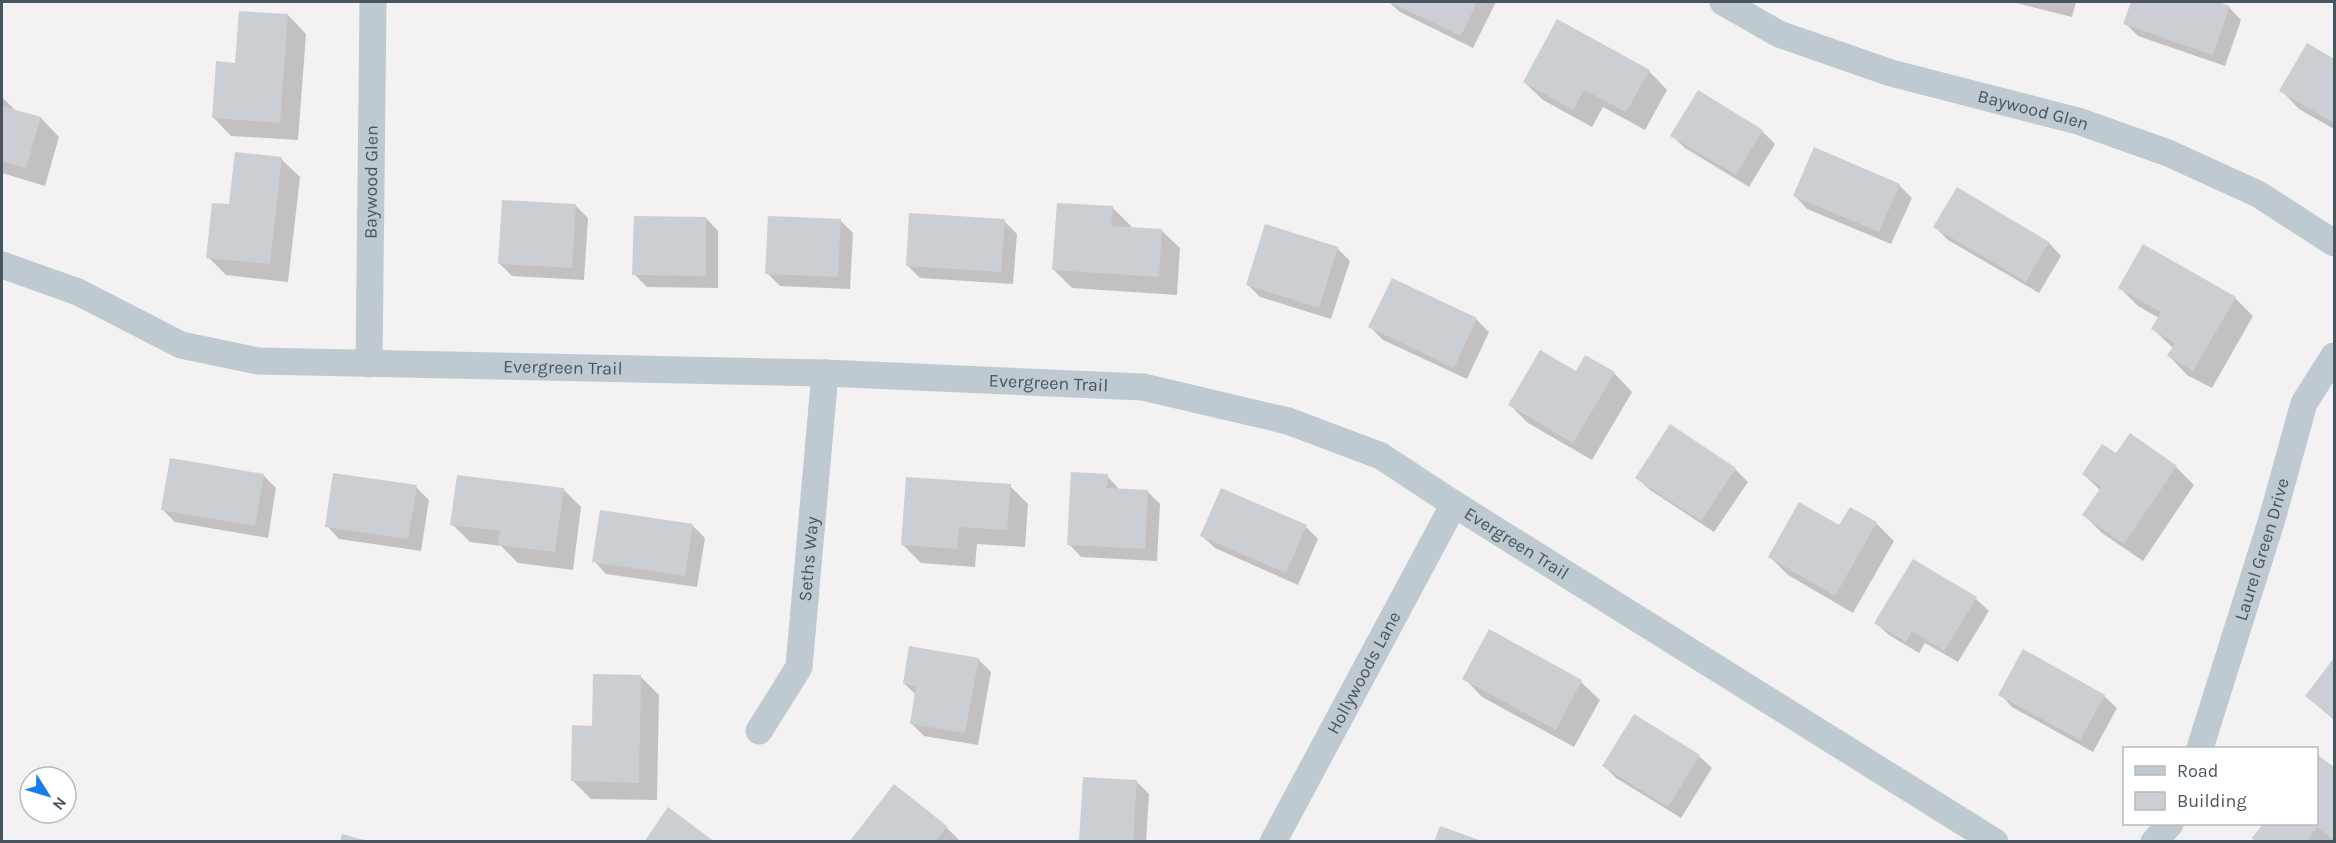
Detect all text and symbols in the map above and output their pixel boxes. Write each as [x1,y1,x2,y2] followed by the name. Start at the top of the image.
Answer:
[1975,85,2092,135] street label: Baywood Glen
[359,125,383,239] street label: Baywood Glen
[503,355,623,380] street label: Evergreen Trail
[988,369,1109,396] street label: Evergreen Trail
[2230,476,2294,624] street label: Laurel Green Drive
[1460,502,1573,584] street label: Evergreen Trail
[794,515,823,602] street label: Seths Way
[1322,608,1405,738] street label: Hollywoods Lane
[2123,747,2318,825] legend
[2177,760,2218,782] text: Road
[18,765,78,825] north arrow
[2177,790,2247,812] text: Building
[49,793,71,814] text: N

